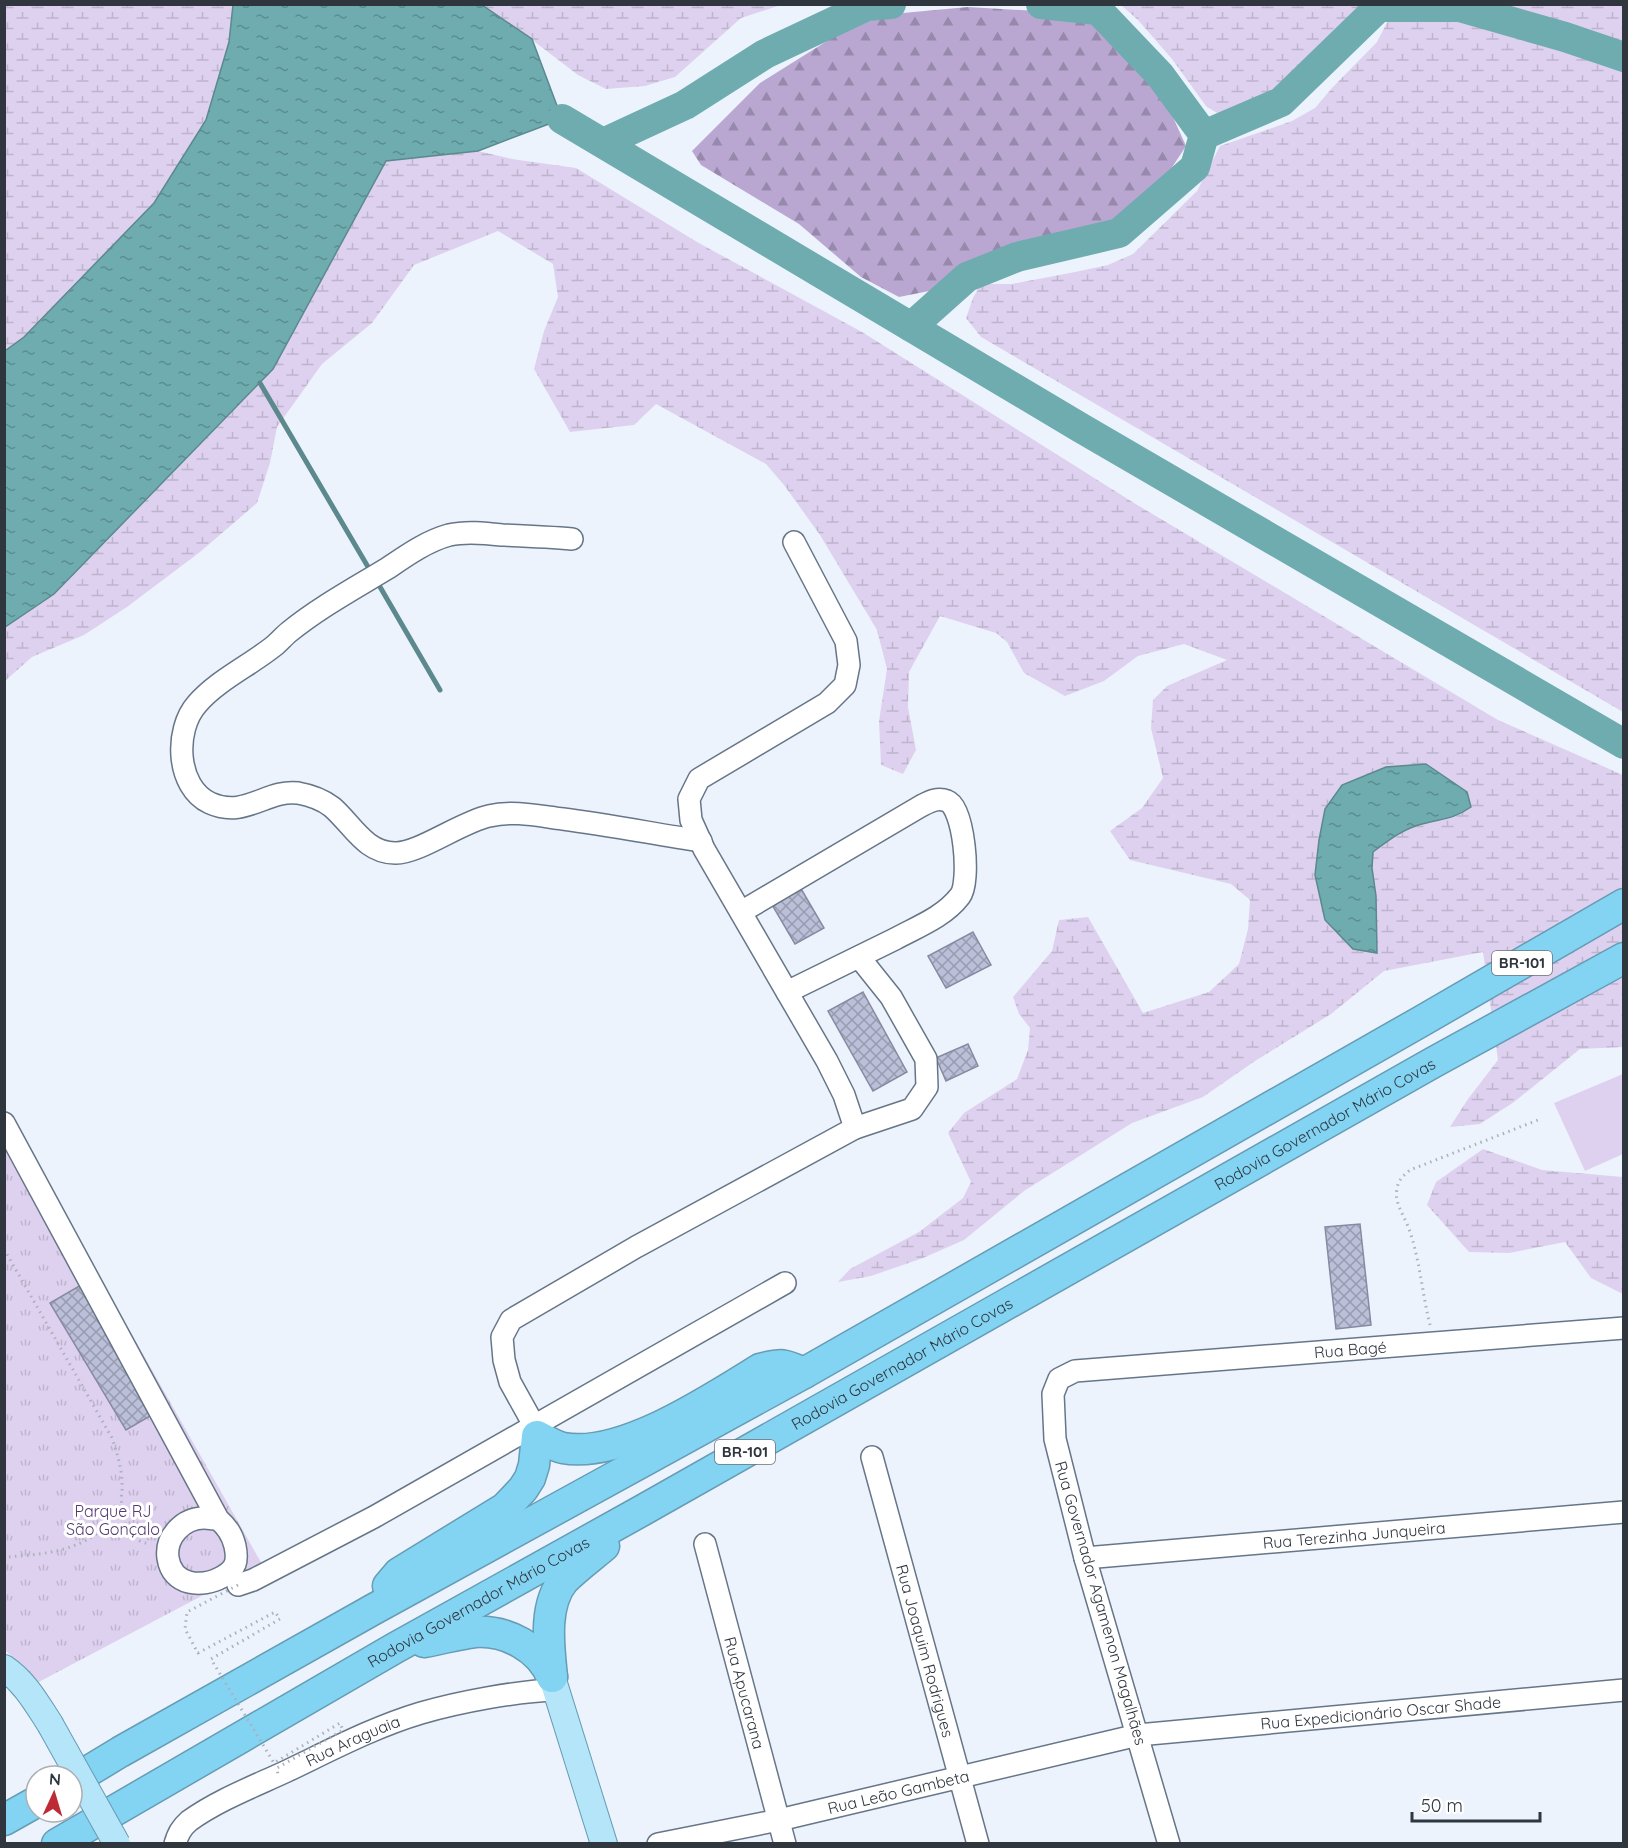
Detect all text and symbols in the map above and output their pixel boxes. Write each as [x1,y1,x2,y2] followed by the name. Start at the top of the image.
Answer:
[1492,951,1552,975] road number: BR-101
[1211,1053,1439,1194] street label: Rodovia Governador Mário Covas
[788,1293,1016,1434] street label: Rodovia Governador Mário Covas
[1313,1337,1387,1362] street label: Rua Bagé
[715,1440,775,1464] road number: BR-101
[1051,1459,1151,1747] street label: Rua Governador Agamenon Magalhães
[66,1501,160,1539] park label: Parque RJ São Gonçalo
[1262,1517,1446,1553] street label: Rua Terezinha Junqueira
[364,1532,593,1672] street label: Rodovia Governador Mário Covas
[892,1562,958,1740] street label: Rua Joaquim Rodrigues
[720,1634,769,1751] street label: Rua Apucarana
[1260,1691,1502,1734] street label: Rua Expedicionário Oscar Shade
[302,1711,403,1771] street label: Rua Araguaia
[24,1764,84,1824] north arrow
[826,1765,971,1818] street label: Rua Leão Gambeta
[48,1769,62,1789] text: N
[1412,1785,1540,1823] scale bar
[1421,1794,1463,1817] text: 50 m

